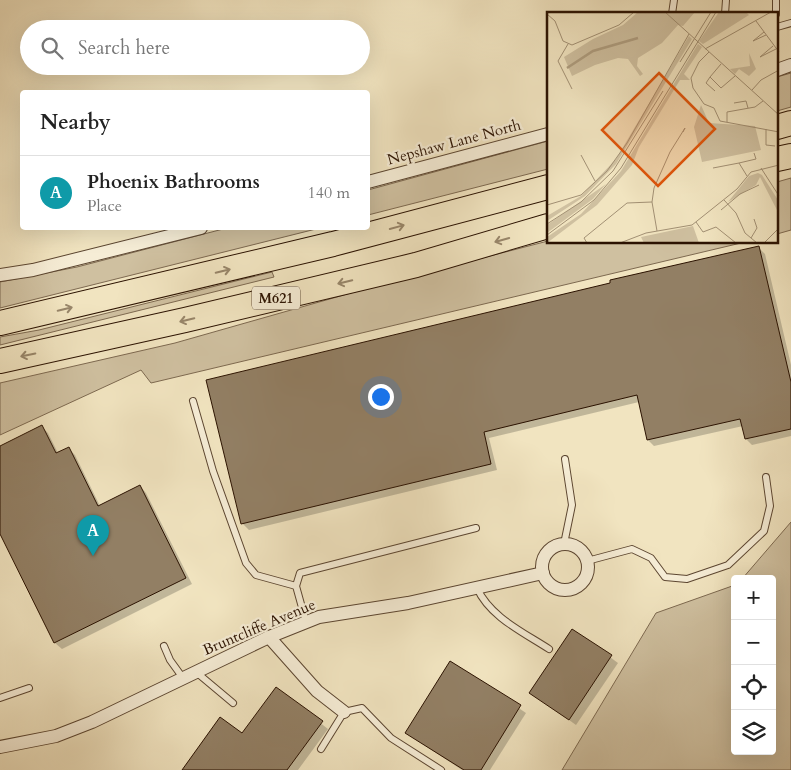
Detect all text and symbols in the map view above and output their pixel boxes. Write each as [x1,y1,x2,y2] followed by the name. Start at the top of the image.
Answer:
[547,12,778,244] inset map
[20,20,370,75] search box
[38,34,66,62] icon: search
[78,35,170,61] text: Search here
[40,108,111,137] text: Nearby
[385,114,524,169] street label: Nepshaw Lane North
[87,169,260,195] text: Phoenix Bathrooms
[50,182,62,204] text: A
[308,182,350,204] text: 140 m
[87,195,122,217] text: Place
[389,222,405,232] one-way arrow
[494,235,510,245] one-way arrow
[214,266,230,275] one-way arrow
[337,278,353,287] one-way arrow
[252,286,300,310] road number: M621
[56,304,72,313] one-way arrow
[179,316,195,325] one-way arrow
[21,351,37,360] one-way arrow
[368,384,394,410] your location
[77,515,109,556] pin: A
[731,575,776,755] map controls
[731,575,776,620] button: +
[200,594,319,660] street label: Bruntcliffe Avenue
[731,620,776,665] button: −
[731,665,776,710] button: locate
[731,710,776,755] button: layers

